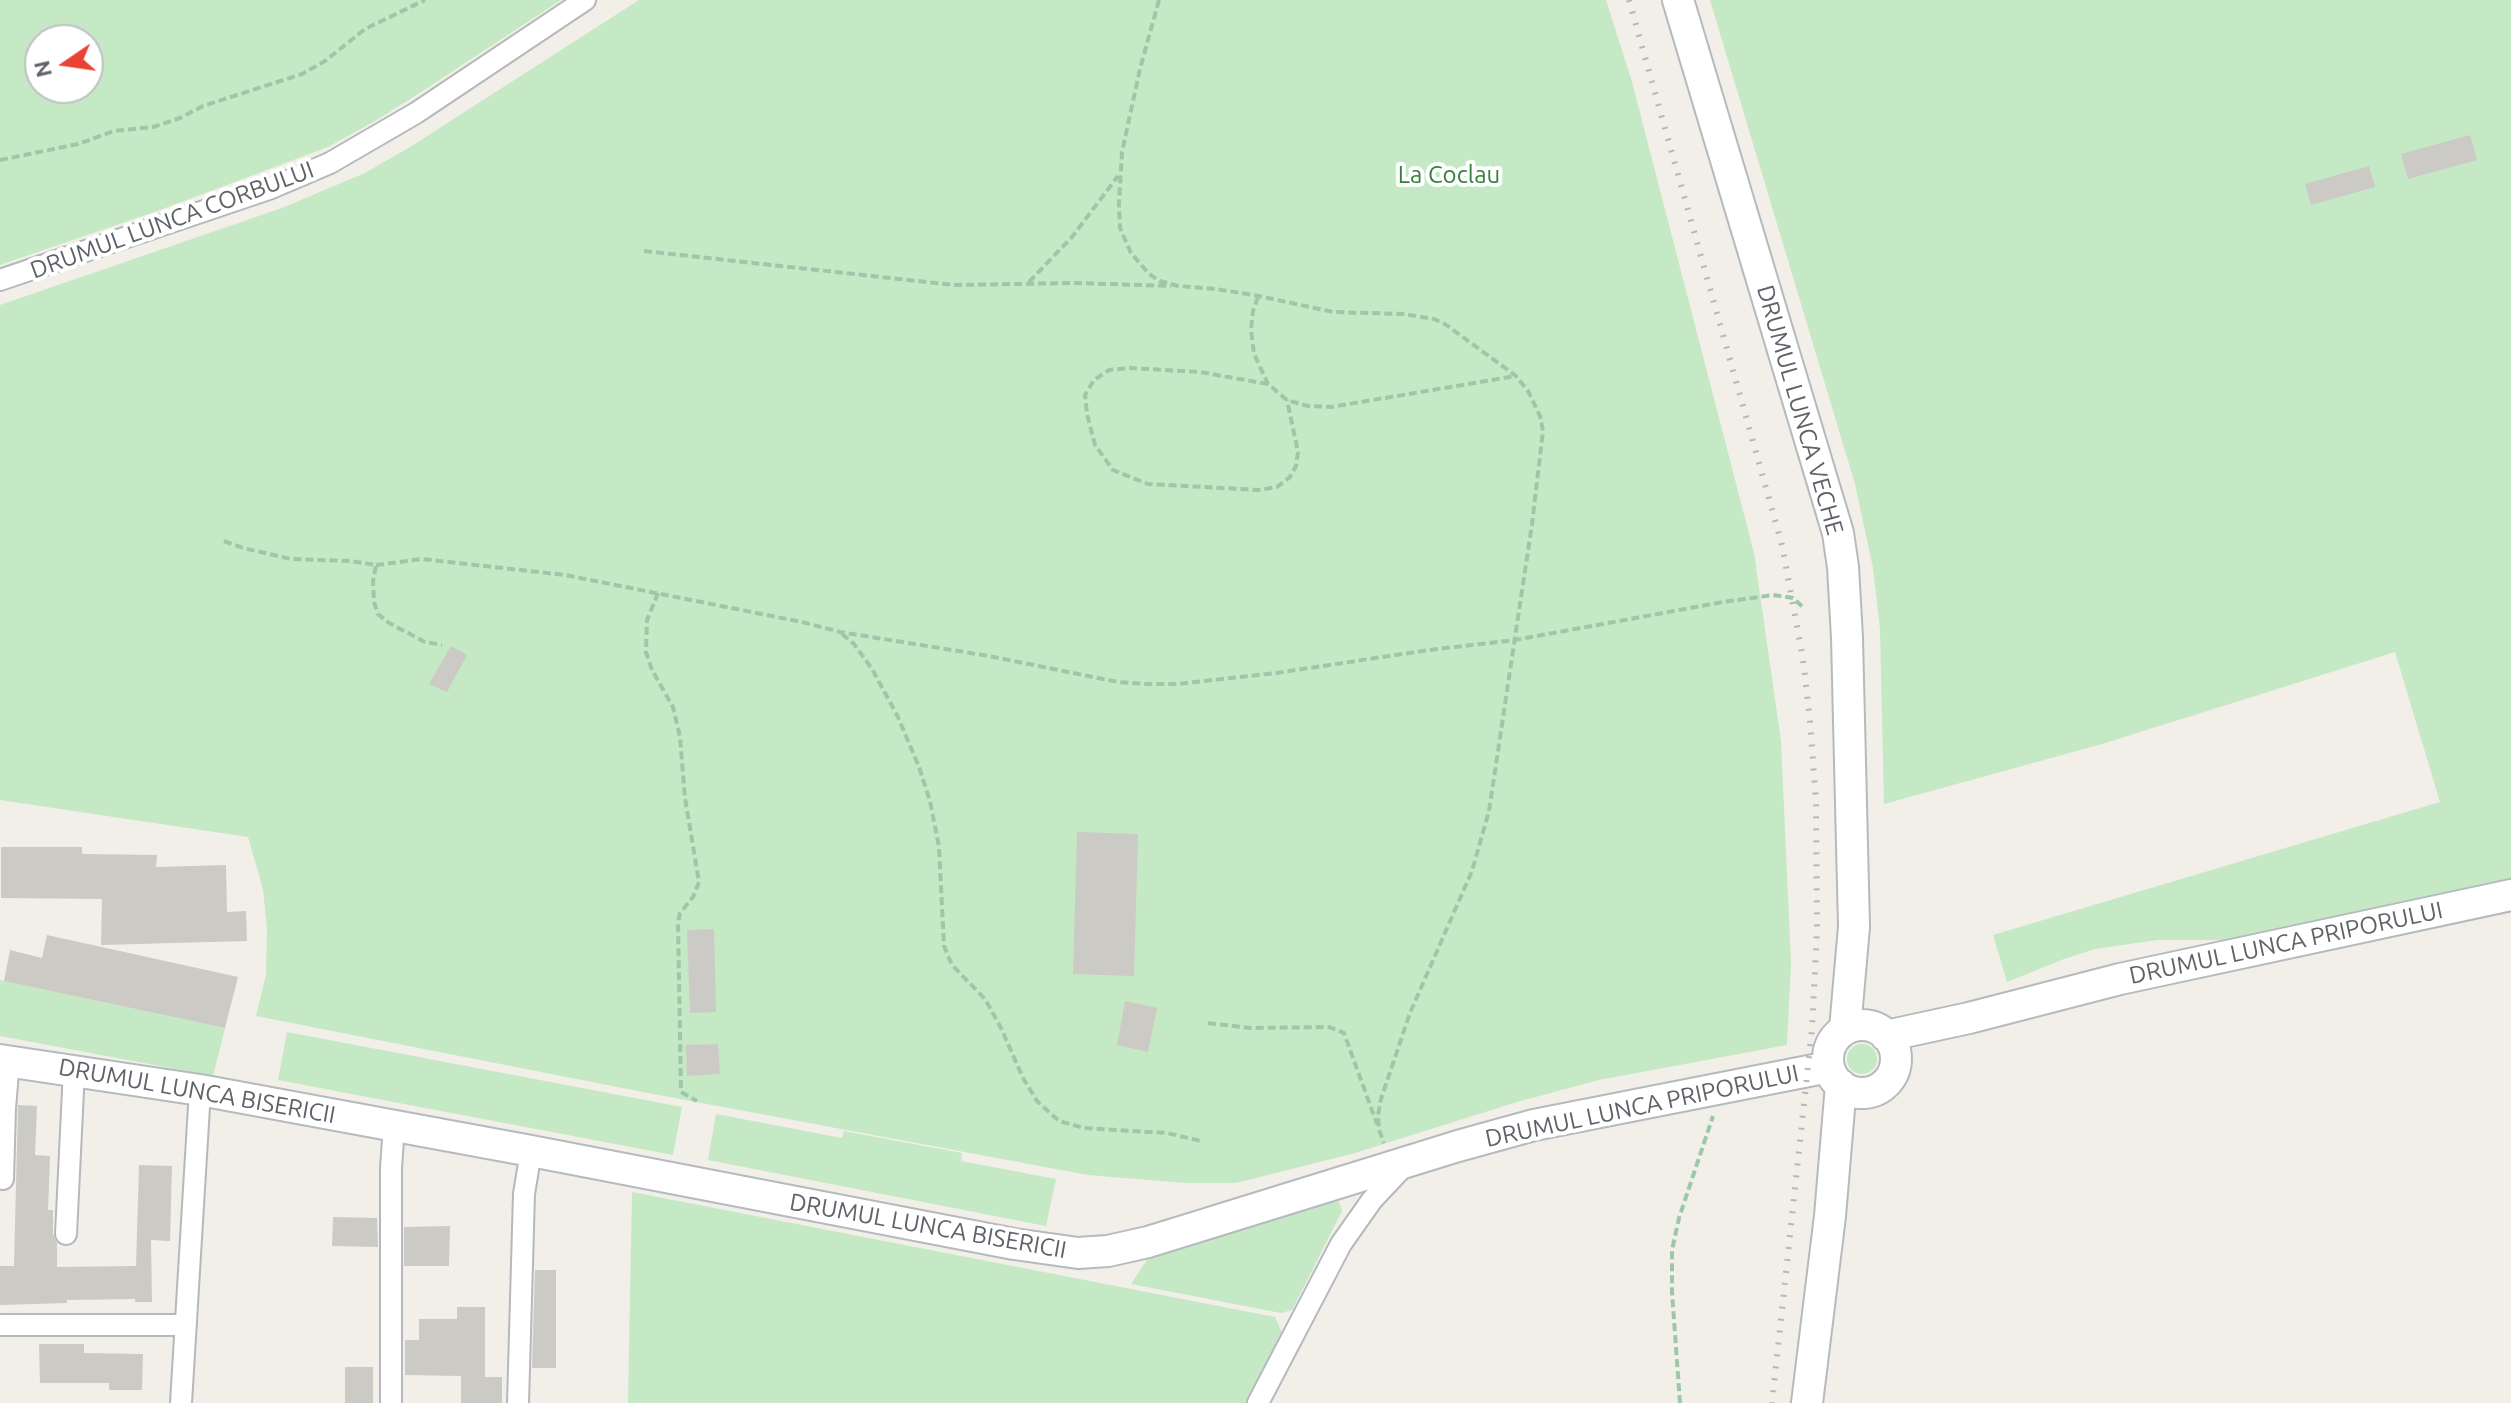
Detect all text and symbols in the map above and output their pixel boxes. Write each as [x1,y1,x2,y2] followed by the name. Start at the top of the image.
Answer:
[24,24,104,104] north arrow
[28,58,56,80] text: N
[26,155,318,285] street label: DRUMUL LUNCA CORBULUI
[1398,161,1500,189] park label: La Coclau
[1751,282,1849,538] street label: DRUMUL LUNCA VECHE
[2127,896,2445,990] street label: DRUMUL LUNCA PRIPORULUI
[56,1052,338,1130] street label: DRUMUL LUNCA BISERICII
[1483,1059,1801,1153] street label: DRUMUL LUNCA PRIPORULUI
[787,1187,1069,1265] street label: DRUMUL LUNCA BISERICII

